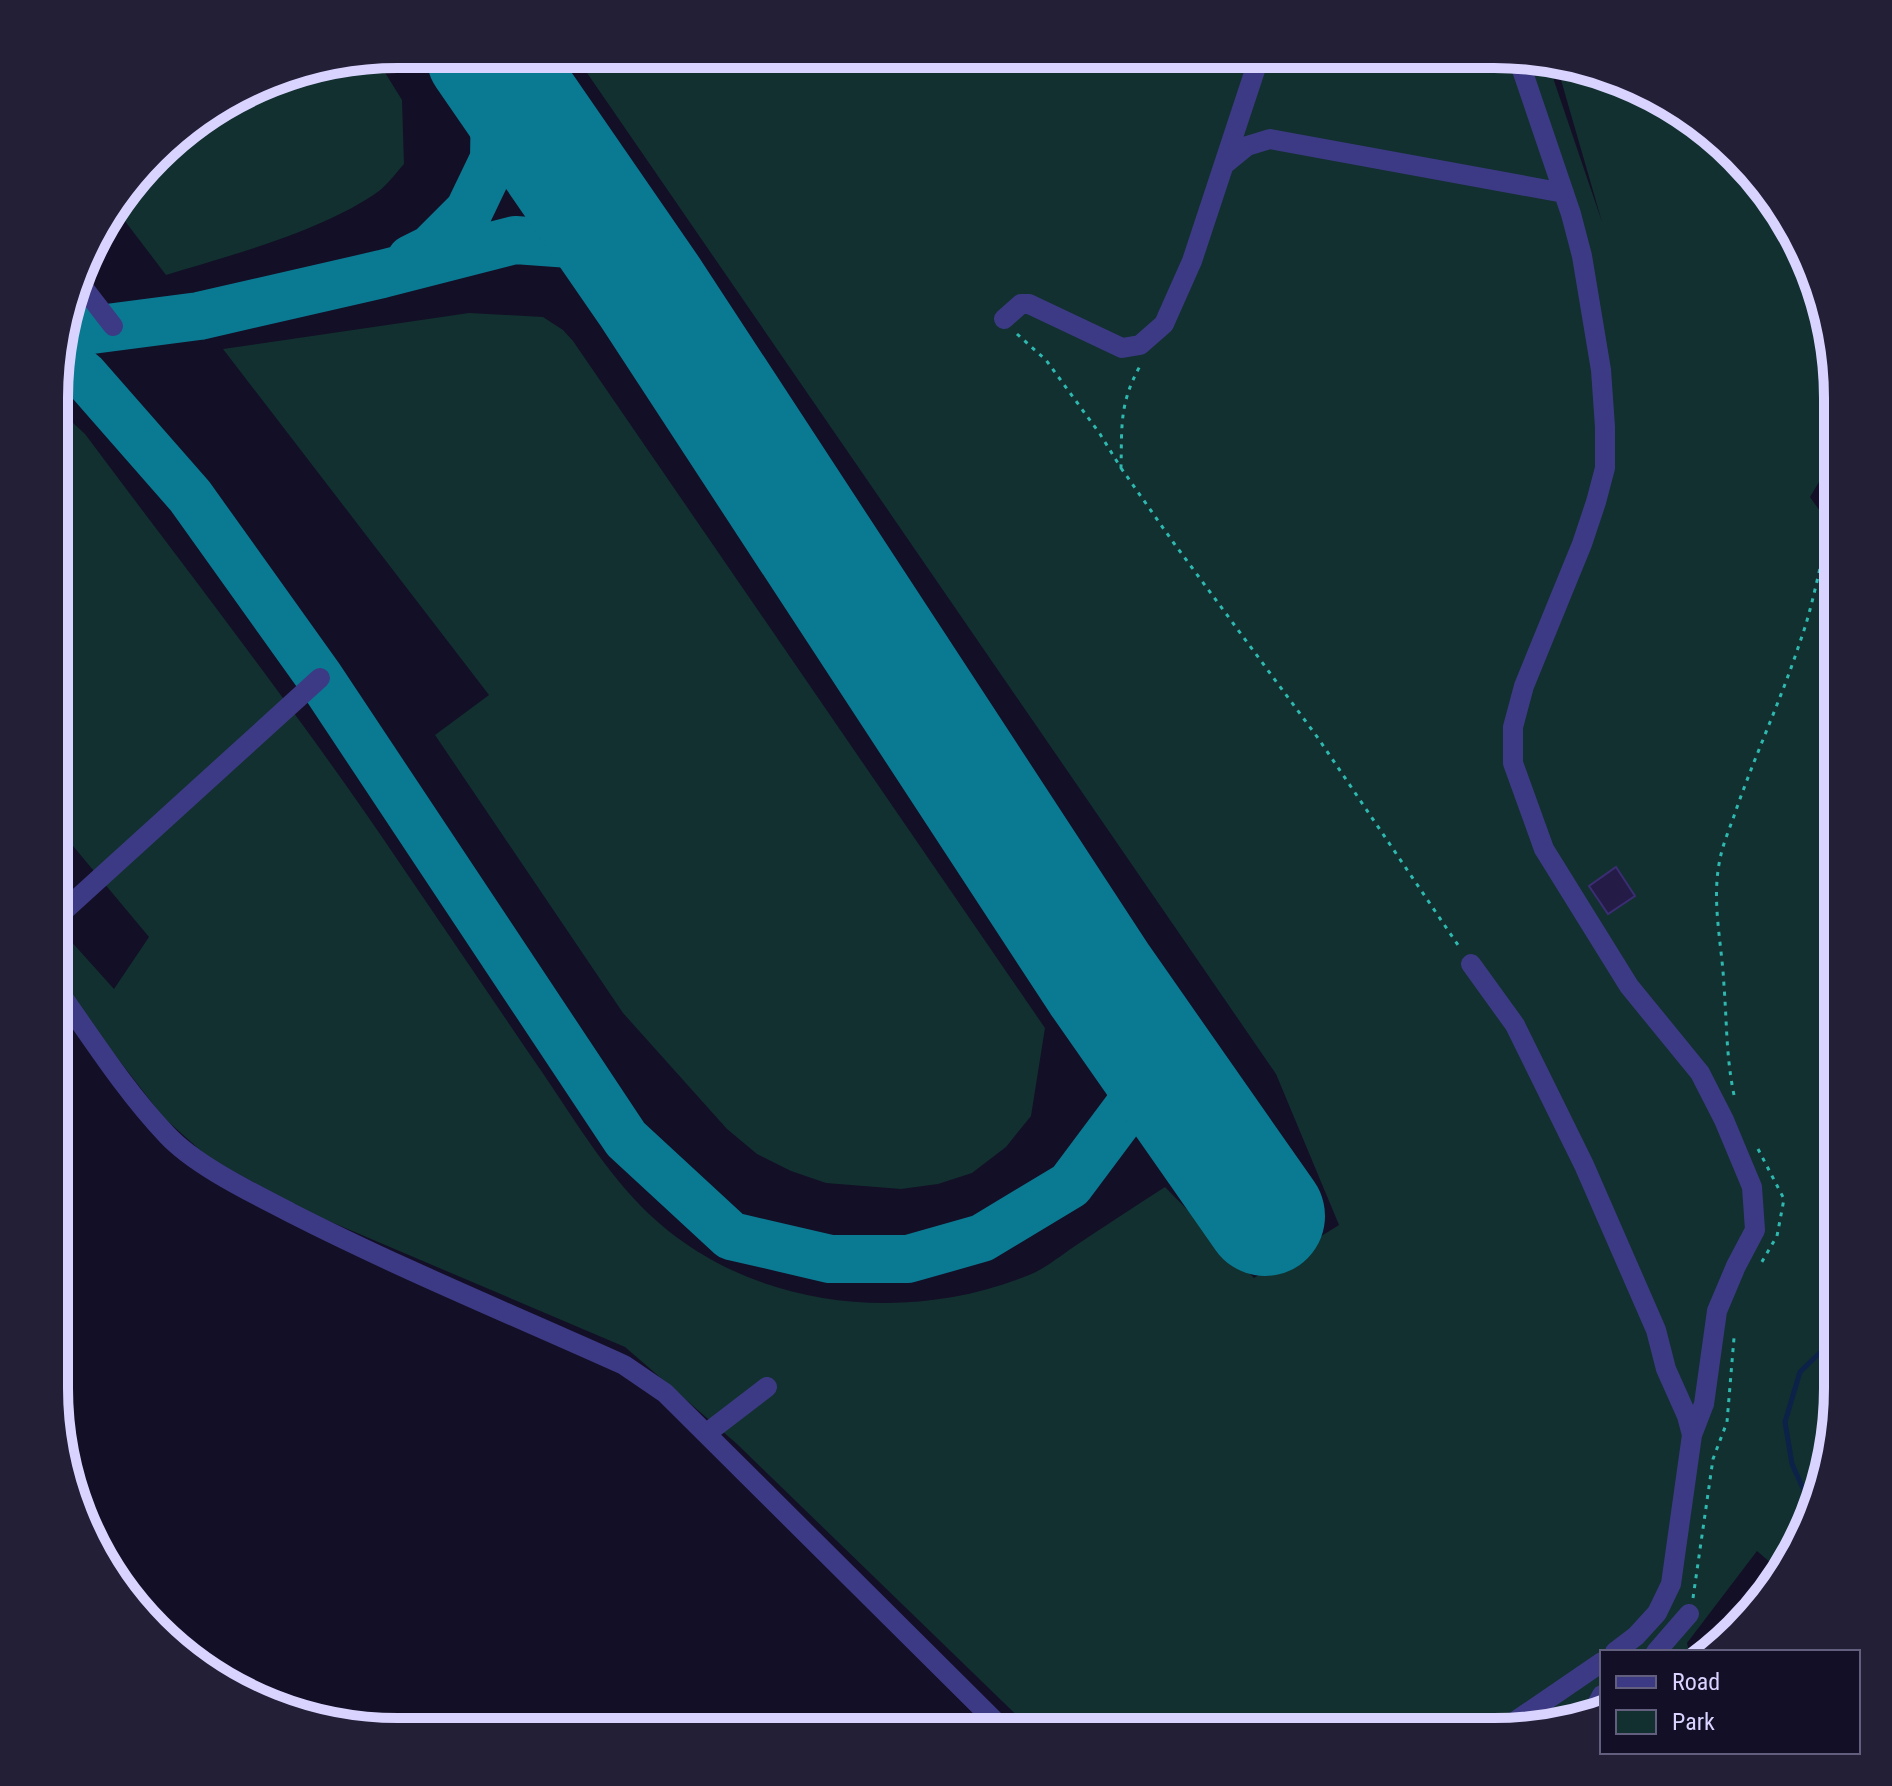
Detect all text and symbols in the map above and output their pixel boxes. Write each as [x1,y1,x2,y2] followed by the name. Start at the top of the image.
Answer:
[1600,1650,1860,1754] legend
[1672,1668,1720,1696] text: Road
[1672,1708,1715,1736] text: Park

